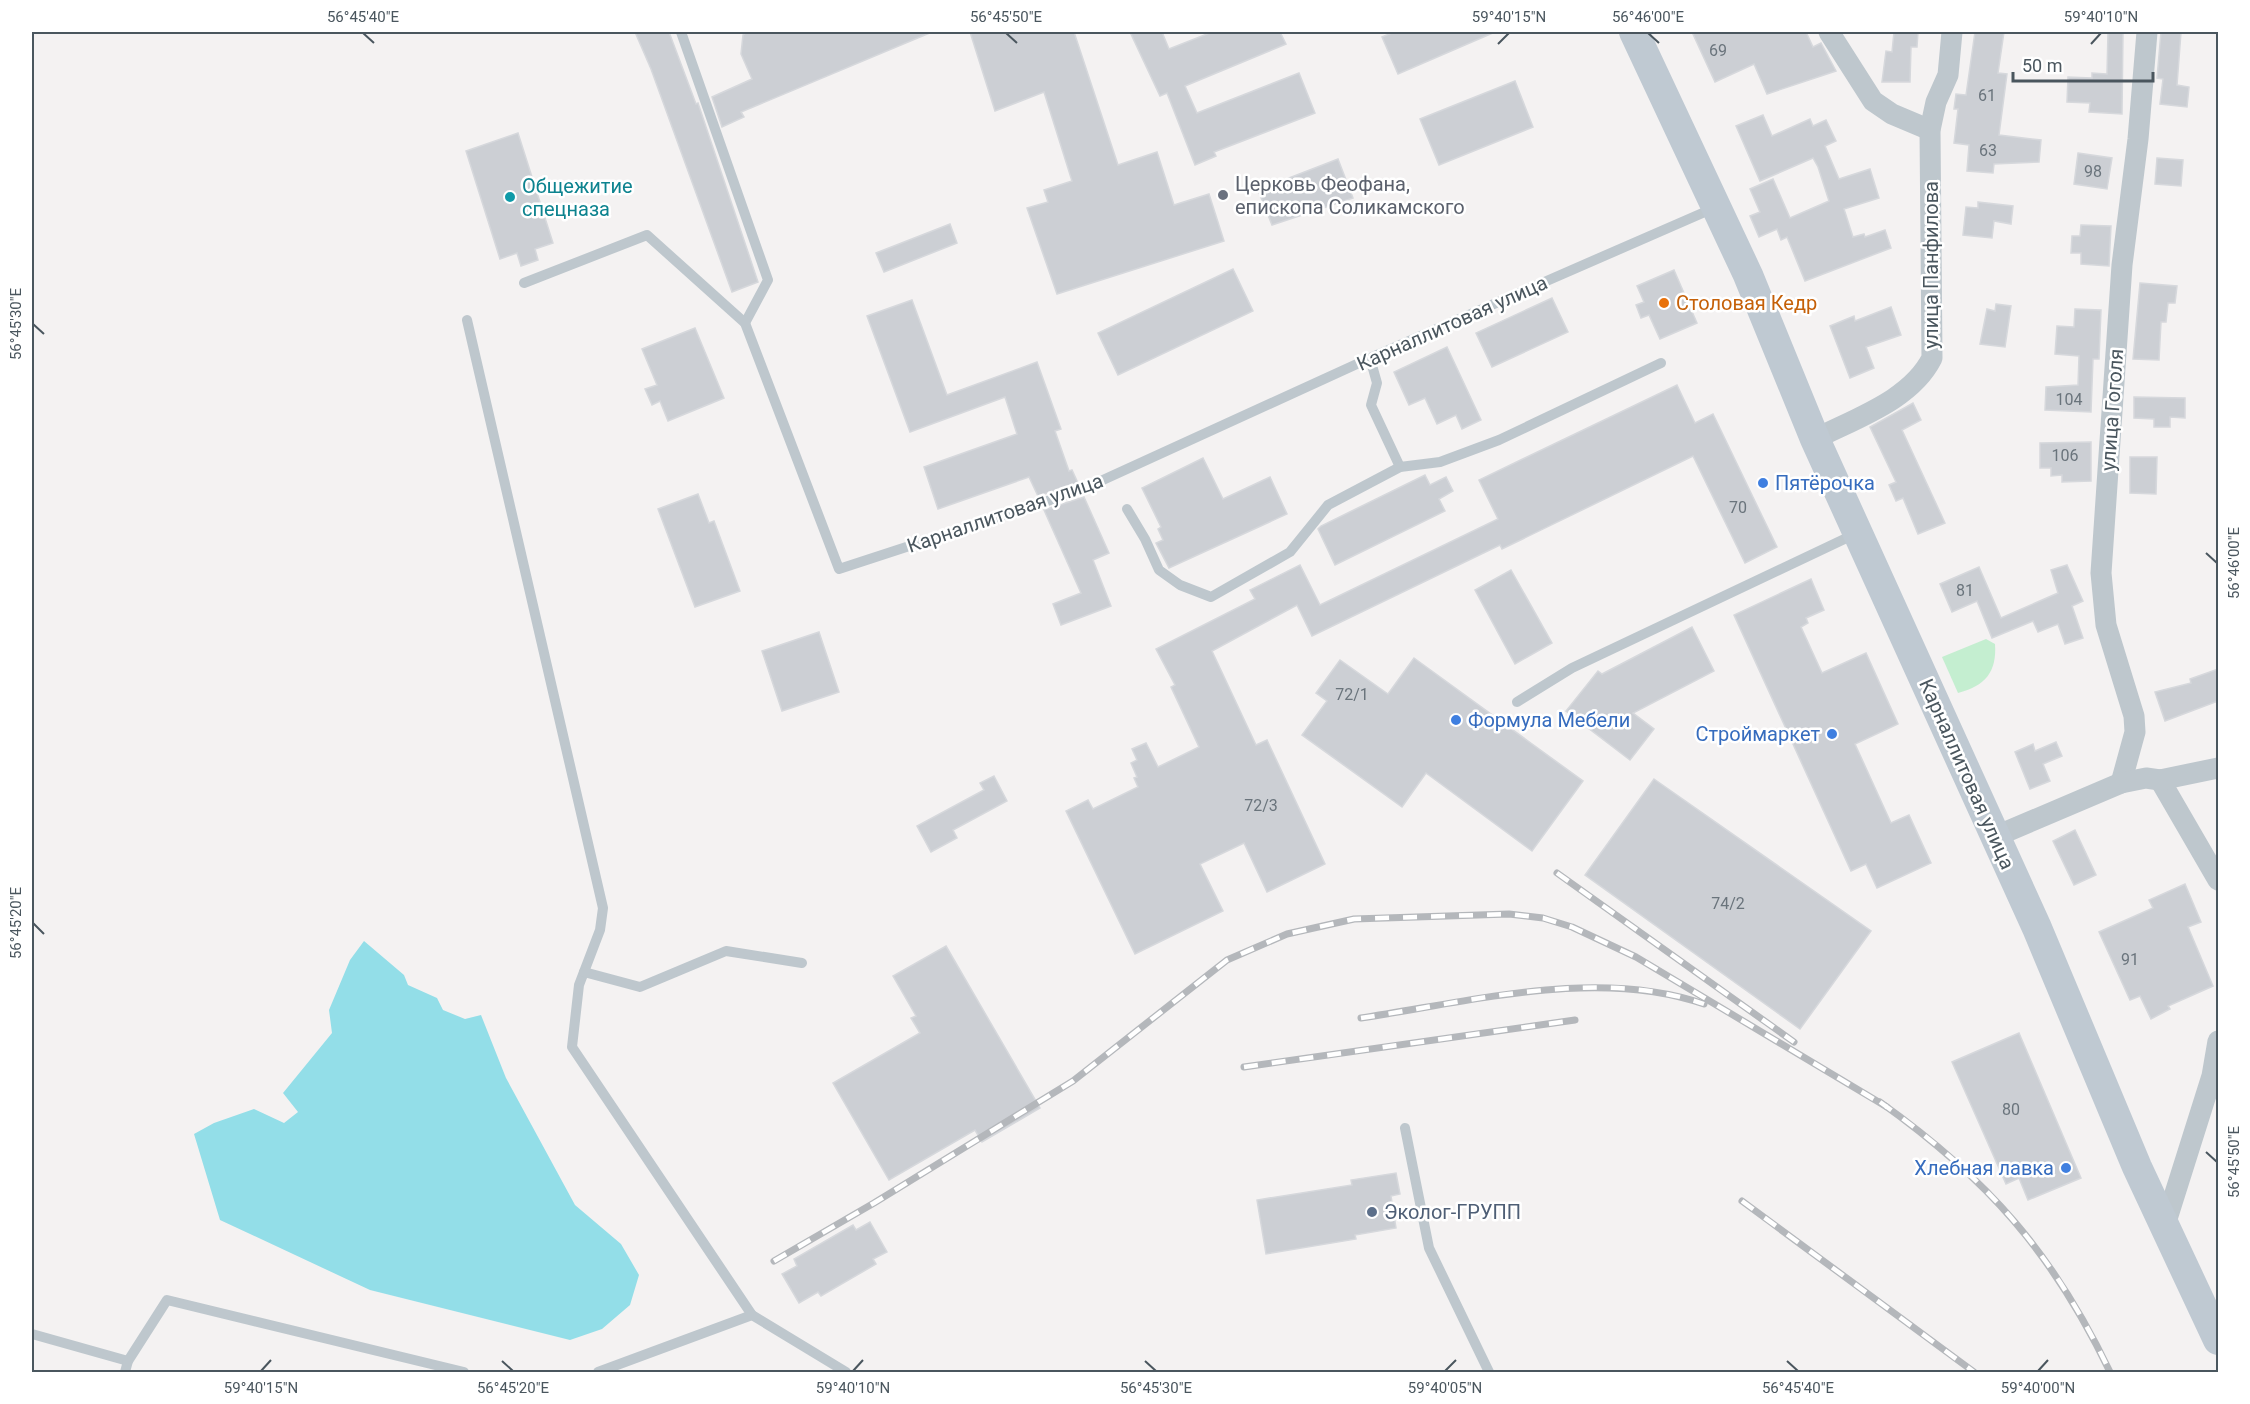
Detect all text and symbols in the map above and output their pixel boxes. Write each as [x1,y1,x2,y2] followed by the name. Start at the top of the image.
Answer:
[327,8,400,26] text: 56°45'40"E
[970,8,1043,26] text: 56°45'50"E
[1472,8,1546,26] text: 59°40'15"N
[1612,8,1685,26] text: 56°46'00"E
[2064,8,2138,26] text: 59°40'10"N
[1709,41,1727,60] house number: 69
[2013,45,2152,83] scale bar
[2022,55,2062,76] text: 50 m
[1978,86,1996,105] house number: 61
[1979,141,1997,160] house number: 63
[2084,162,2102,181] house number: 98
[1235,172,1465,219] place label: Церковь Феофана, епископа Соликамского
[522,174,633,221] place label: Общежитие спецназа
[1919,181,1943,349] street label: улица Панфилова
[1216,188,1230,202] marker: Церковь Феофана, епископа Соликамского
[503,190,517,204] marker: Общежитие спецназа
[1353,270,1551,376] street label: Карналлитовая улица
[7,287,25,360] text: 56°45'30"E
[1676,291,1817,315] place label: Столовая Кедр
[1657,296,1671,310] marker: Столовая Кедр
[2096,348,2128,472] street label: улица Гоголя
[2056,390,2082,409] house number: 104
[2052,446,2078,465] house number: 106
[904,468,1106,558] street label: Карналлитовая улица
[1775,471,1875,495] place label: Пятёрочка
[1756,476,1770,490] marker: Пятёрочка
[1729,498,1747,517] house number: 70
[2225,526,2243,599] text: 56°46'00"E
[1956,581,1974,600] house number: 81
[1914,675,2020,873] street label: Карналлитовая улица
[1335,685,1369,704] house number: 72/1
[1468,708,1630,732] place label: Формула Мебели
[1449,713,1463,727] marker: Формула Мебели
[1695,722,1820,746] place label: Строймаркет
[1825,727,1839,741] marker: Строймаркет
[1244,796,1278,815] house number: 72/3
[7,886,25,959] text: 56°45'20"E
[1711,894,1745,913] house number: 74/2
[2121,950,2139,969] house number: 91
[2002,1100,2020,1119] house number: 80
[2225,1125,2243,1198] text: 56°45'50"E
[1914,1156,2054,1180] place label: Хлебная лавка
[2059,1161,2073,1175] marker: Хлебная лавка
[1384,1200,1521,1224] place label: Эколог-ГРУПП
[1365,1205,1379,1219] marker: Эколог-ГРУПП
[224,1379,298,1397] text: 59°40'15"N
[477,1379,550,1397] text: 56°45'20"E
[816,1379,890,1397] text: 59°40'10"N
[1120,1379,1193,1397] text: 56°45'30"E
[1408,1379,1482,1397] text: 59°40'05"N
[1762,1379,1835,1397] text: 56°45'40"E
[2001,1379,2075,1397] text: 59°40'00"N

